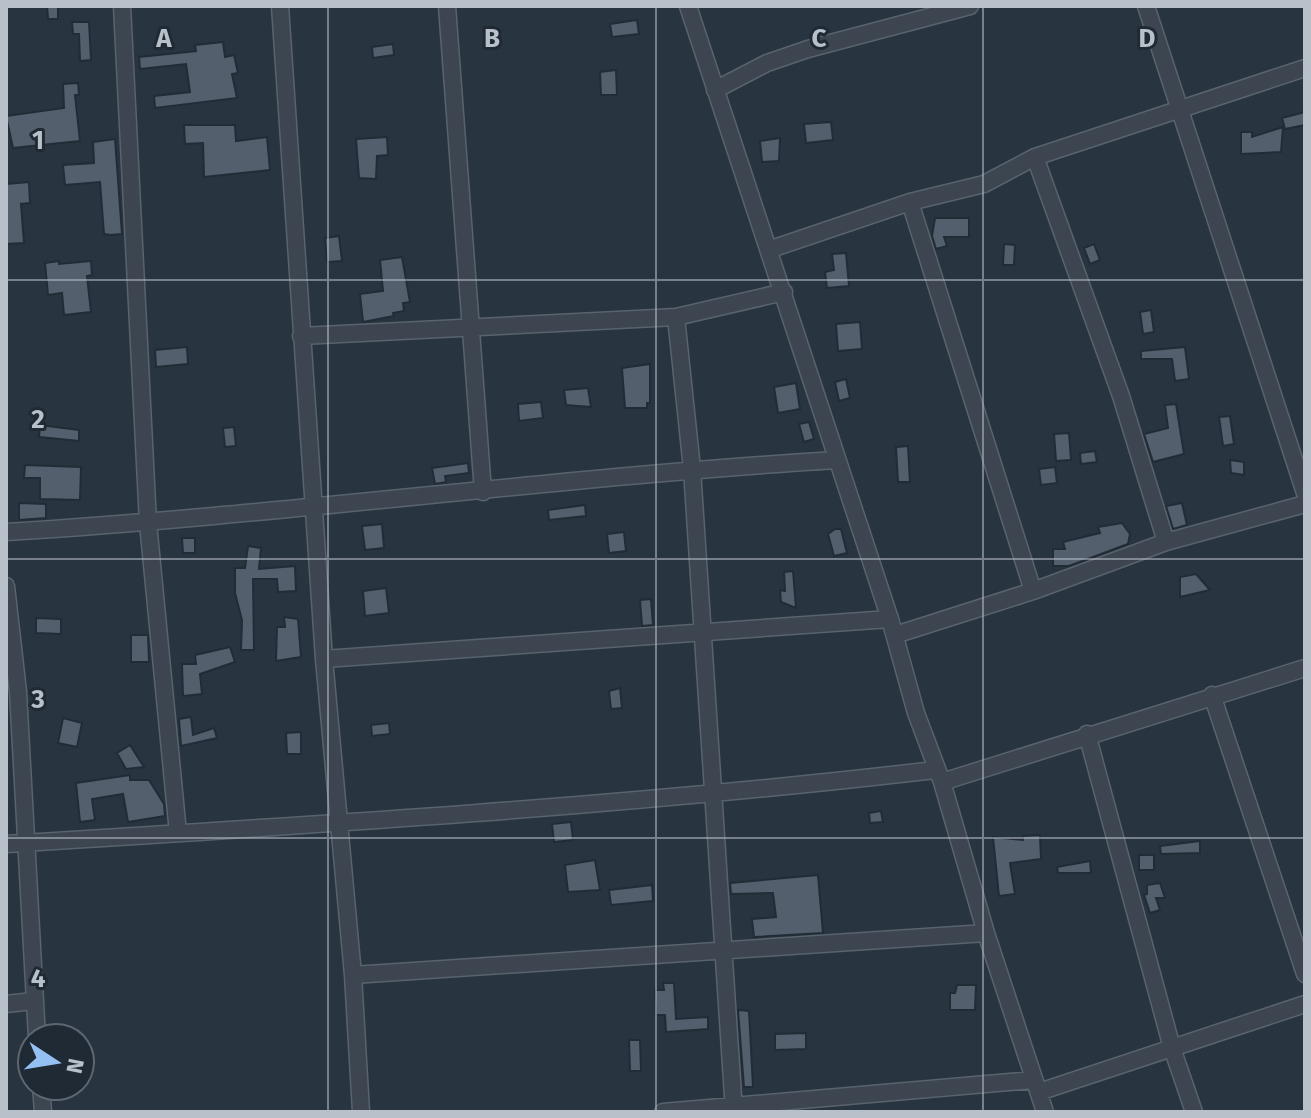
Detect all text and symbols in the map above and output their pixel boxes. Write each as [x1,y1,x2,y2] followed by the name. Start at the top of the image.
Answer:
[155,23,172,54] text: A
[484,23,500,54] text: B
[812,23,827,54] text: C
[1139,23,1156,54] text: D
[32,125,44,156] text: 1
[31,404,45,435] text: 2
[30,684,45,715] text: 3
[31,963,46,994] text: 4
[16,1022,96,1102] north arrow
[60,1056,90,1076] text: N

